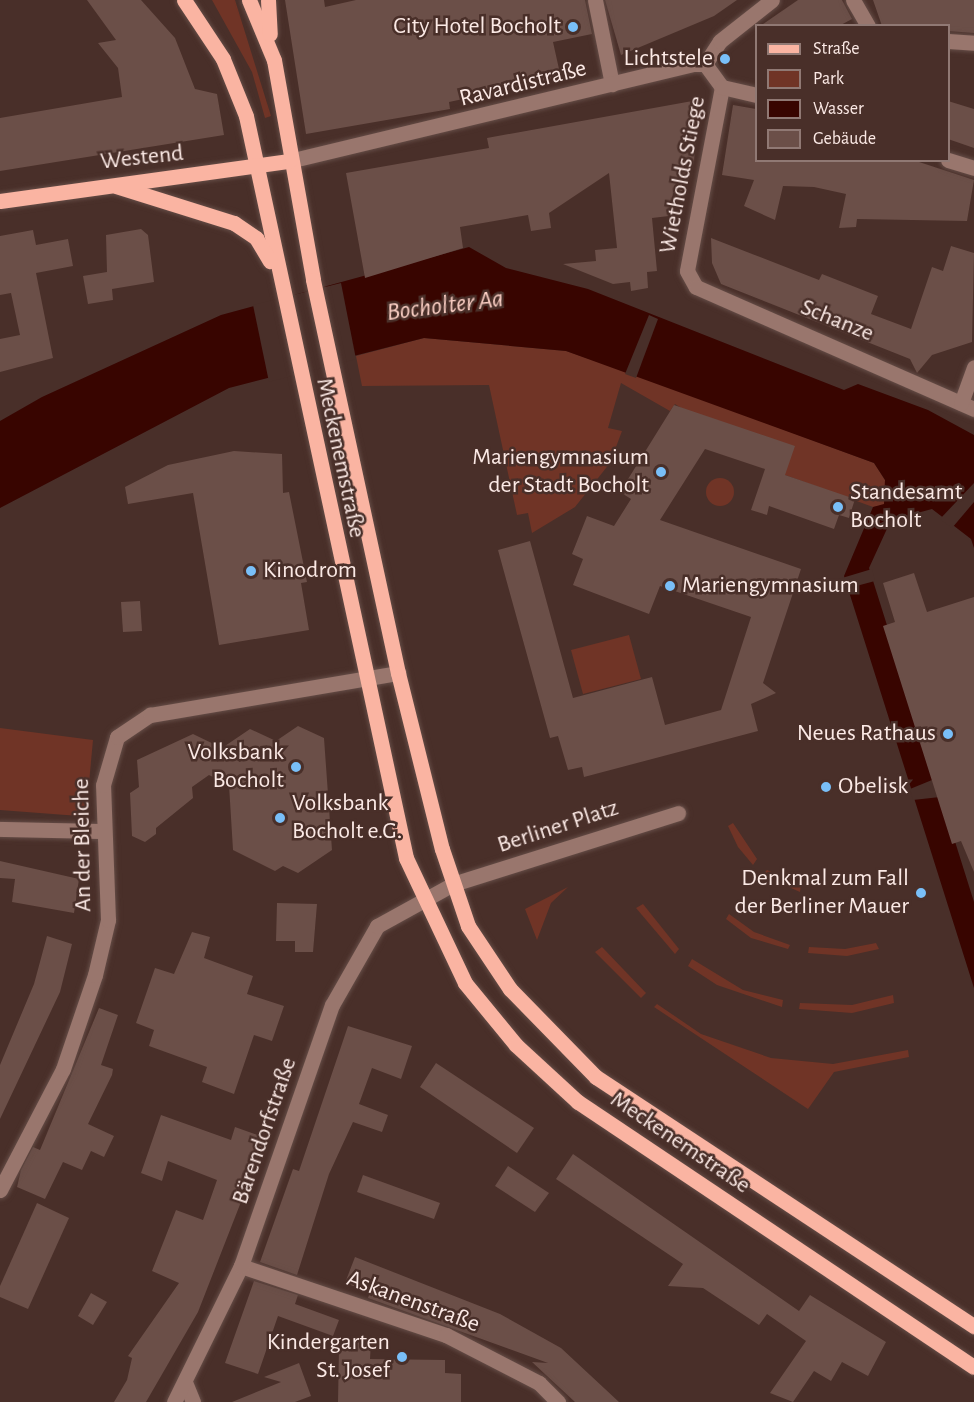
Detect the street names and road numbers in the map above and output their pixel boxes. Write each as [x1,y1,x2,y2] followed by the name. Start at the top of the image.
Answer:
[457,54,589,114] street label: Ravardistraße
[654,94,712,256] street label: Wietholds Stiege
[99,139,185,177] street label: Westend
[796,293,878,349] street label: Schanze
[309,376,371,540] street label: Meckenemstraße
[67,778,99,912] street label: An der Bleiche
[494,794,622,860] street label: Berliner Platz
[226,1054,304,1208] street label: Bärendorfstraße
[605,1086,755,1200] street label: Meckenemstraße
[343,1265,483,1339] street label: Askanenstraße

